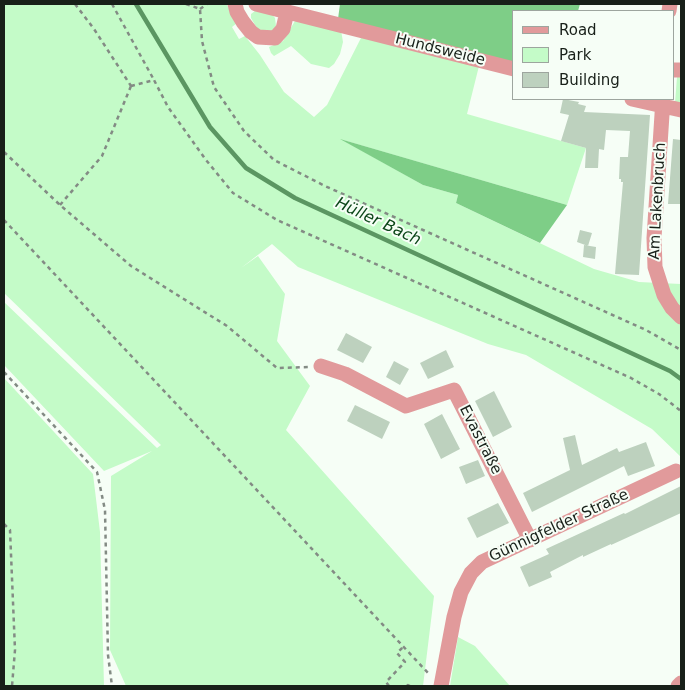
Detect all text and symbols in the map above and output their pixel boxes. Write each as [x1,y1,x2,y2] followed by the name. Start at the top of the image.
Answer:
[512,10,675,100] legend
[559,21,597,39] text: Road
[393,30,487,70] street label: Hundsweide
[559,46,591,64] text: Park
[559,71,620,89] text: Building
[646,142,670,260] street label: Am Lakenbruch
[332,194,424,250] water label: Hüller Bach
[455,402,505,478] street label: Evastraße
[486,486,632,566] street label: Günnigfelder Straße

